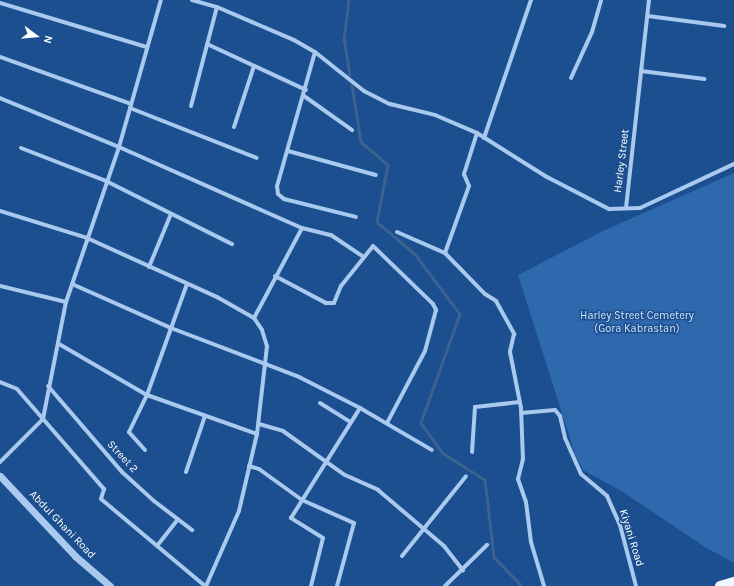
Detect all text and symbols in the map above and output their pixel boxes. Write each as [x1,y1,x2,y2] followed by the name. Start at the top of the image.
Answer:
[16,16,56,56] north arrow
[41,34,55,45] text: N
[612,128,632,194] street label: Harley Street
[580,310,694,336] park label: Harley Street Cemetery (Gora Kabrastan)
[104,438,140,476] street label: Street 2
[26,488,98,562] street label: Abdul Ghani Road
[616,508,646,568] street label: Kiyani Road

